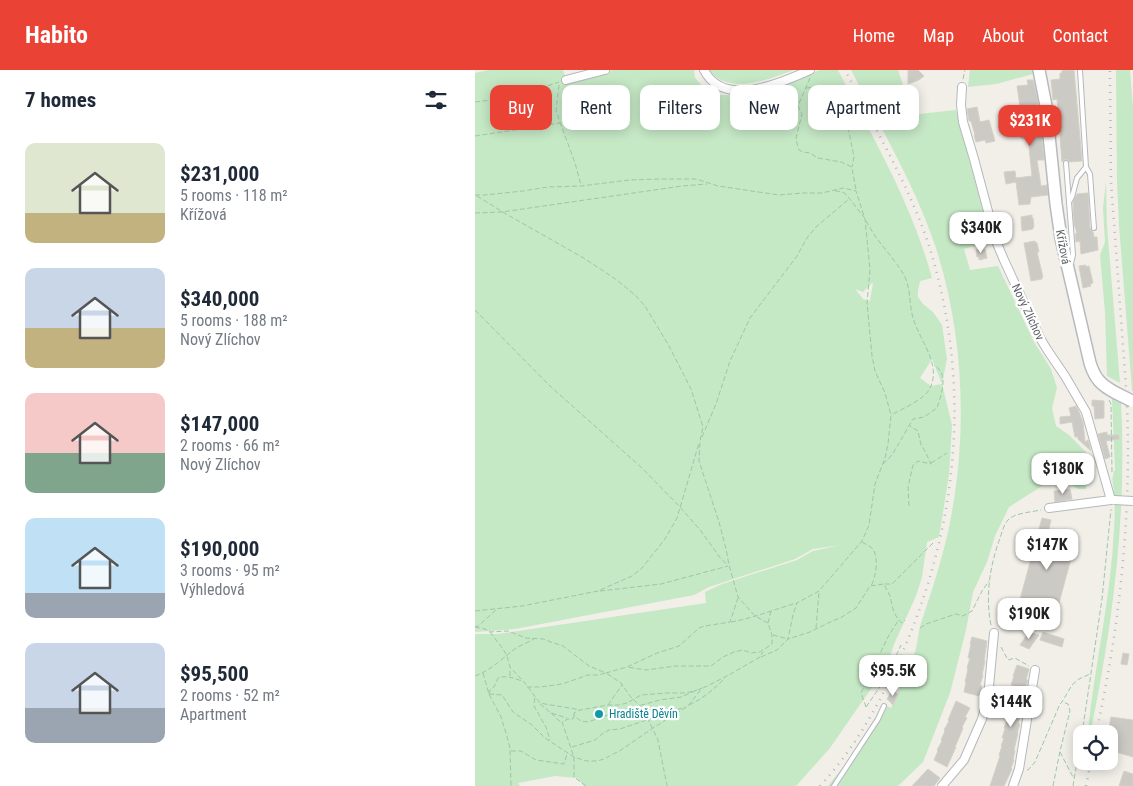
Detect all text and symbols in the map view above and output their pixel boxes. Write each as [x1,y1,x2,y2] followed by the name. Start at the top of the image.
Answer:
[25,21,88,49] text: Habito
[853,25,895,46] text: Home
[923,25,954,46] text: Map
[982,25,1024,46] text: About
[1052,25,1108,46] text: Contact
[490,85,552,130] chip: Buy
[562,85,630,130] chip: Rent
[640,85,720,130] chip: Filters
[730,85,798,130] chip: New
[808,85,919,130] chip: Apartment
[422,86,450,114] icon: filters
[25,88,96,112] text: 7 homes
[995,104,1065,147] pin: $231K
[1009,111,1051,130] text: $231K
[180,162,259,186] text: $231,000
[65,163,125,223] icon: home
[180,186,288,205] text: 5 rooms · 118 m²
[180,205,227,224] text: Křížová
[946,212,1016,254] pin: $340K
[960,218,1002,237] text: $340K
[1053,229,1073,266] street label: Křížová
[1009,282,1047,342] street label: Nový Zlíchov
[180,287,259,311] text: $340,000
[65,288,125,348] icon: home
[180,311,288,330] text: 5 rooms · 188 m²
[180,330,261,349] text: Nový Zlíchov
[180,412,259,436] text: $147,000
[65,413,125,473] icon: home
[180,436,280,455] text: 2 rooms · 66 m²
[1028,452,1098,495] pin: $180K
[180,455,261,474] text: Nový Zlíchov
[1042,459,1084,478] text: $180K
[1012,528,1082,571] pin: $147K
[1026,535,1068,554] text: $147K
[180,537,259,561] text: $190,000
[65,538,125,598] icon: home
[180,561,280,580] text: 3 rooms · 95 m²
[180,580,245,599] text: Výhledová
[994,598,1064,640] pin: $190K
[1008,604,1050,623] text: $190K
[852,654,934,697] pin: $95.5K
[870,661,916,680] text: $95.5K
[180,662,249,686] text: $95,500
[65,663,125,723] icon: home
[180,686,280,705] text: 2 rooms · 52 m²
[976,686,1046,728] pin: $144K
[990,692,1032,711] text: $144K
[180,705,247,724] text: Apartment
[609,707,678,721] place label: Hradiště Děvín
[593,708,605,720] marker: Hradiště Děvín
[1073,725,1118,770] map controls
[1073,725,1118,770] button: locate

